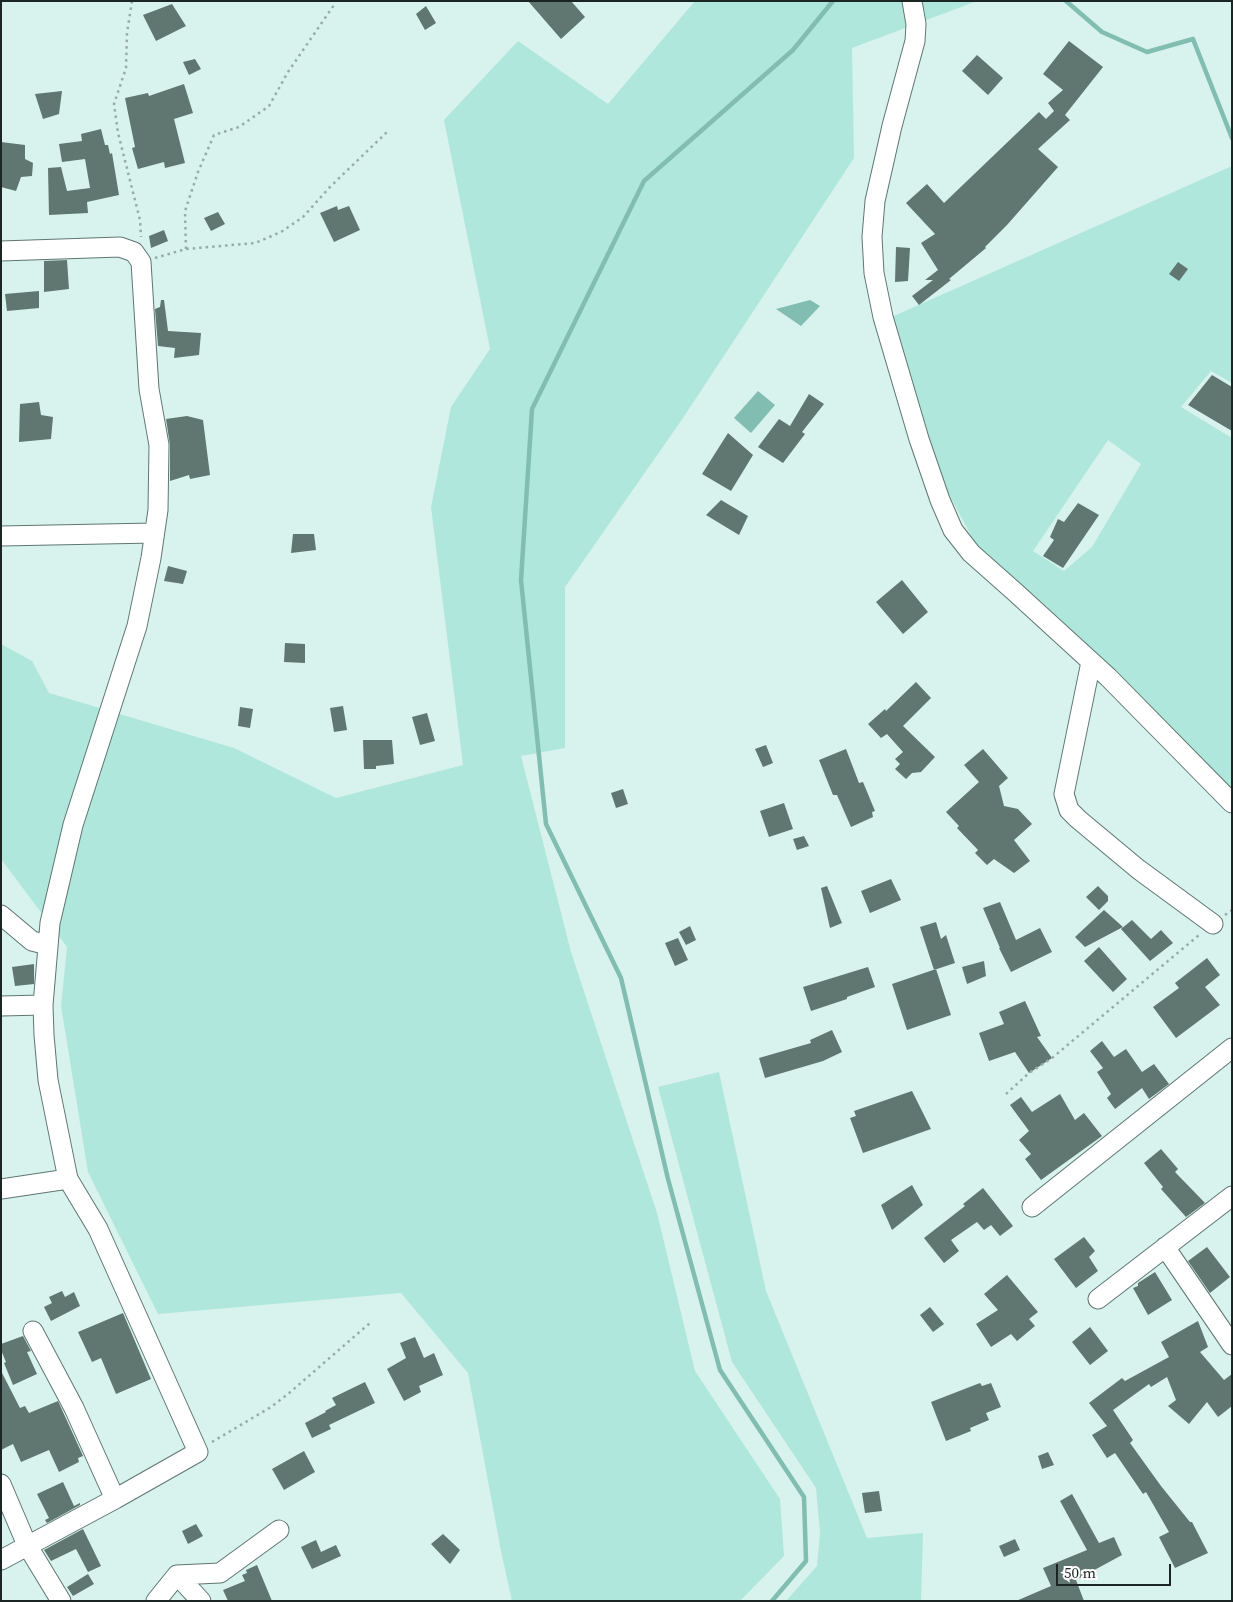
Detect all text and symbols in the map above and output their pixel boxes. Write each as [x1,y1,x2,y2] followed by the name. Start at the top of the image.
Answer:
[1058,1554,1173,1586] scale bar
[1064,1562,1096,1583] text: 50 m

